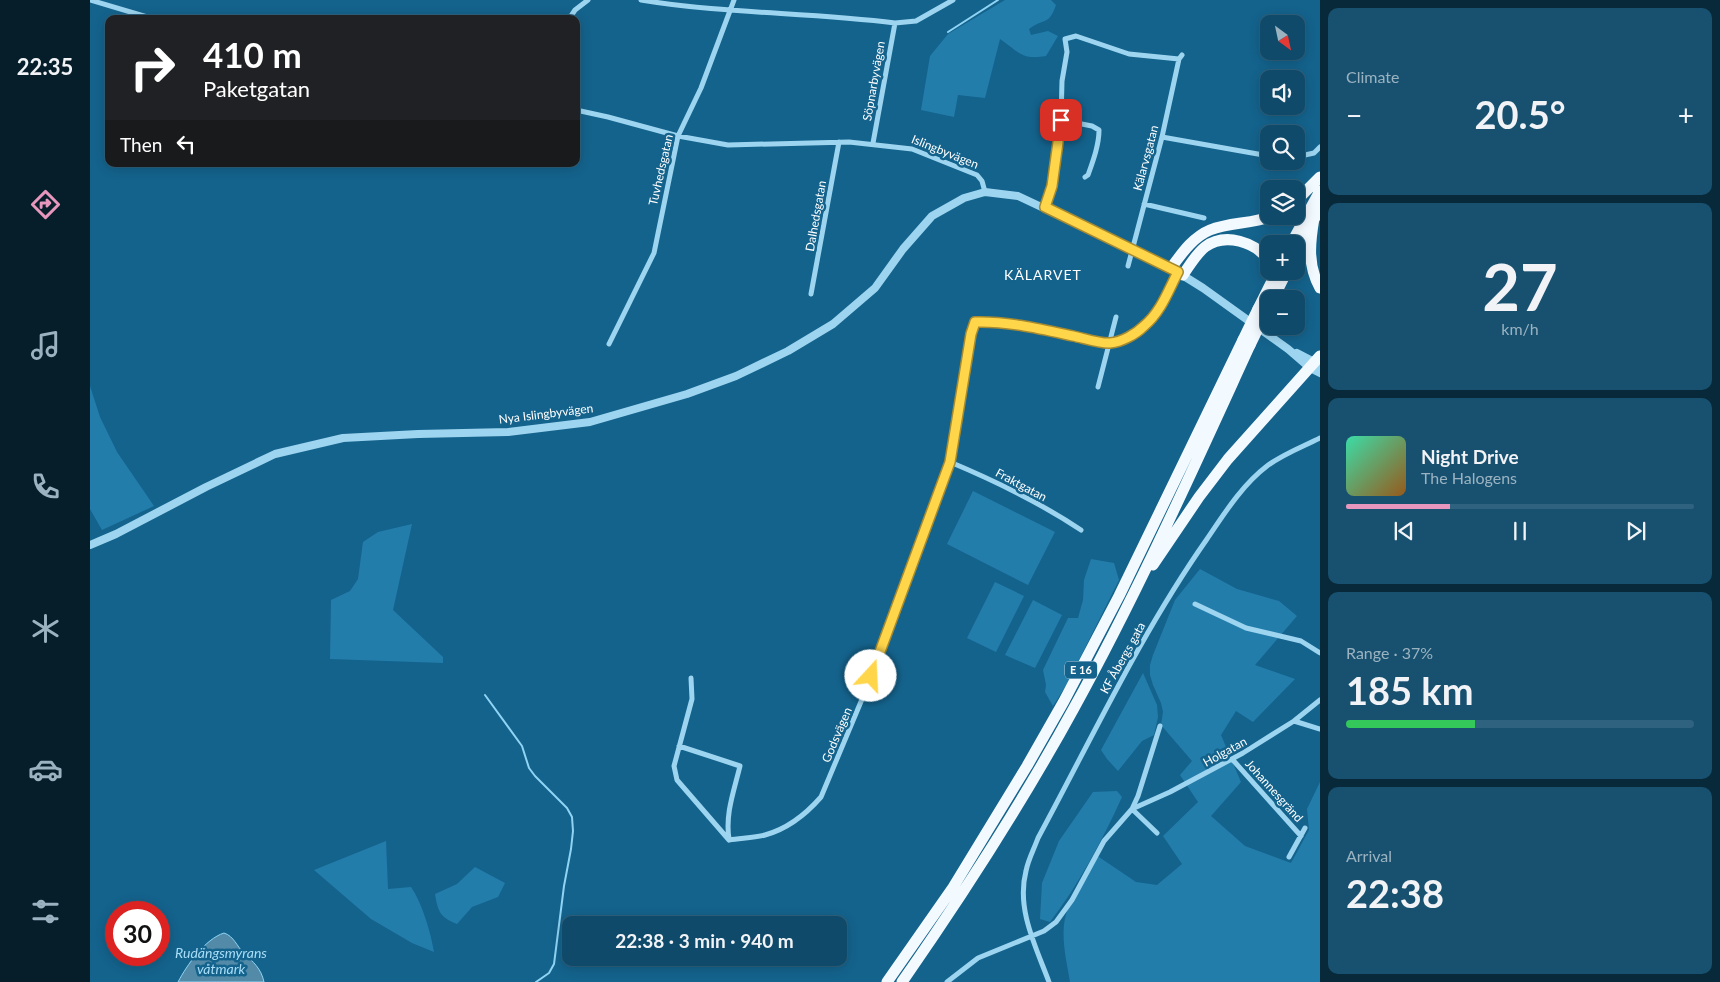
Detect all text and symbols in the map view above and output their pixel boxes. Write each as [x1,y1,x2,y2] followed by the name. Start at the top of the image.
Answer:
[1260,15,1305,60] north arrow
[1260,15,1305,335] map controls
[203,33,302,75] text: 410 m
[120,35,185,100] icon: right
[859,40,888,122] street label: Söpnarbyvägen
[17,53,73,80] text: 22:35
[1346,67,1399,86] text: Climate
[1260,70,1305,115] button: sound
[203,75,310,102] text: Paketgatan
[1475,91,1565,137] text: 20.5°
[1346,98,1362,132] text: −
[1678,98,1694,132] text: +
[1040,99,1082,141] pin
[1047,106,1075,134] icon: arrive
[1130,123,1161,192] street label: Kälarvsgatan
[1260,125,1305,170] button: search
[172,130,200,158] icon: left
[909,131,981,172] street label: Islingbyvägen
[120,133,162,156] text: Then
[645,133,676,207] street label: Tuvhedsgatan
[802,179,829,253] street label: Dalhedsgatan
[1260,180,1305,225] button: layers
[28,187,63,222] icon: directions
[1260,235,1305,280] button: +
[1482,247,1558,325] text: 27
[1004,266,1082,283] district label: KÄLARVET
[1260,290,1305,335] button: −
[1501,319,1539,338] text: km/h
[28,328,63,363] icon: music
[498,400,594,427] street label: Nya Islingbyvägen
[1421,445,1519,468] text: Night Drive
[993,465,1049,504] street label: Fraktgatan
[1421,468,1517,487] text: The Halogens
[28,469,63,504] icon: phone
[1390,517,1418,545] icon: previous
[1506,517,1534,545] icon: pause
[1622,517,1650,545] icon: next
[28,611,63,646] icon: climate
[1097,619,1148,696] street label: KF Åbergs gata
[1346,643,1433,662] text: Range · 37%
[844,649,896,701] position arrow
[1065,662,1097,678] road number: E 16
[1346,667,1474,713] text: 185 km
[818,705,855,765] street label: Godsvägen
[1200,733,1249,770] street label: Holgatan
[28,752,63,787] icon: car
[1242,756,1306,825] street label: Johannesgränd
[1346,846,1392,865] text: Arrival
[1346,870,1444,916] text: 22:38
[28,894,63,929] icon: filters
[105,901,170,966] speed limit sign: 30
[615,929,794,952] text: 22:38 · 3 min · 940 m
[175,944,267,977] water label: Rudängsmyrans våtmark

